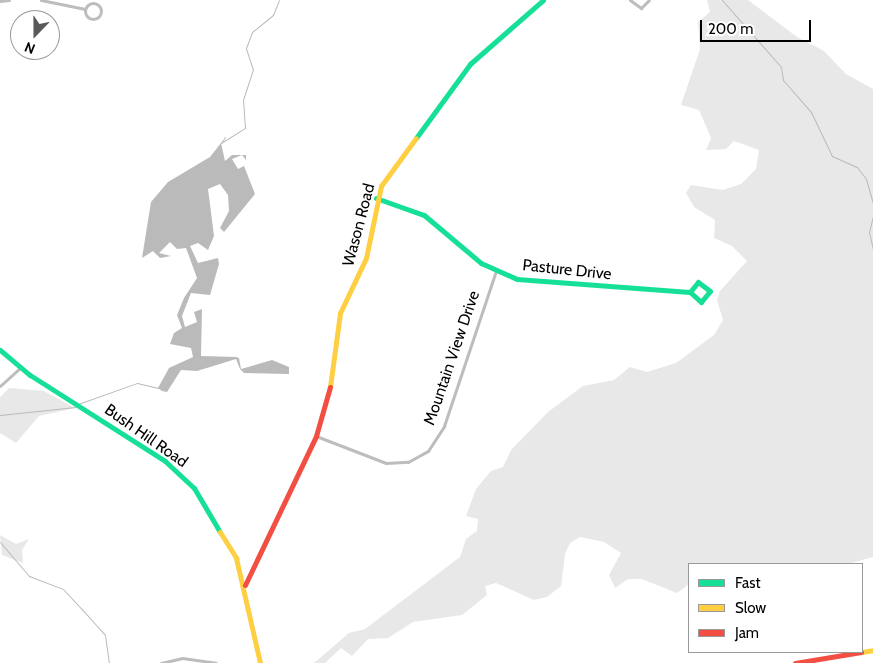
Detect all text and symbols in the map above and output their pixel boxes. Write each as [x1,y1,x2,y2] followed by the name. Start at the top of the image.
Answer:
[10,10,60,60] north arrow
[703,10,814,42] scale bar
[708,20,753,38] text: 200 m
[22,38,38,58] text: N
[339,182,379,268] street label: Wason Road
[521,256,613,284] street label: Pasture Drive
[420,288,484,428] street label: Mountain View Drive
[101,400,191,472] street label: Bush Hill Road
[688,563,863,653] legend
[735,574,760,592] text: Fast
[735,599,766,617] text: Slow
[735,624,759,642] text: Jam

